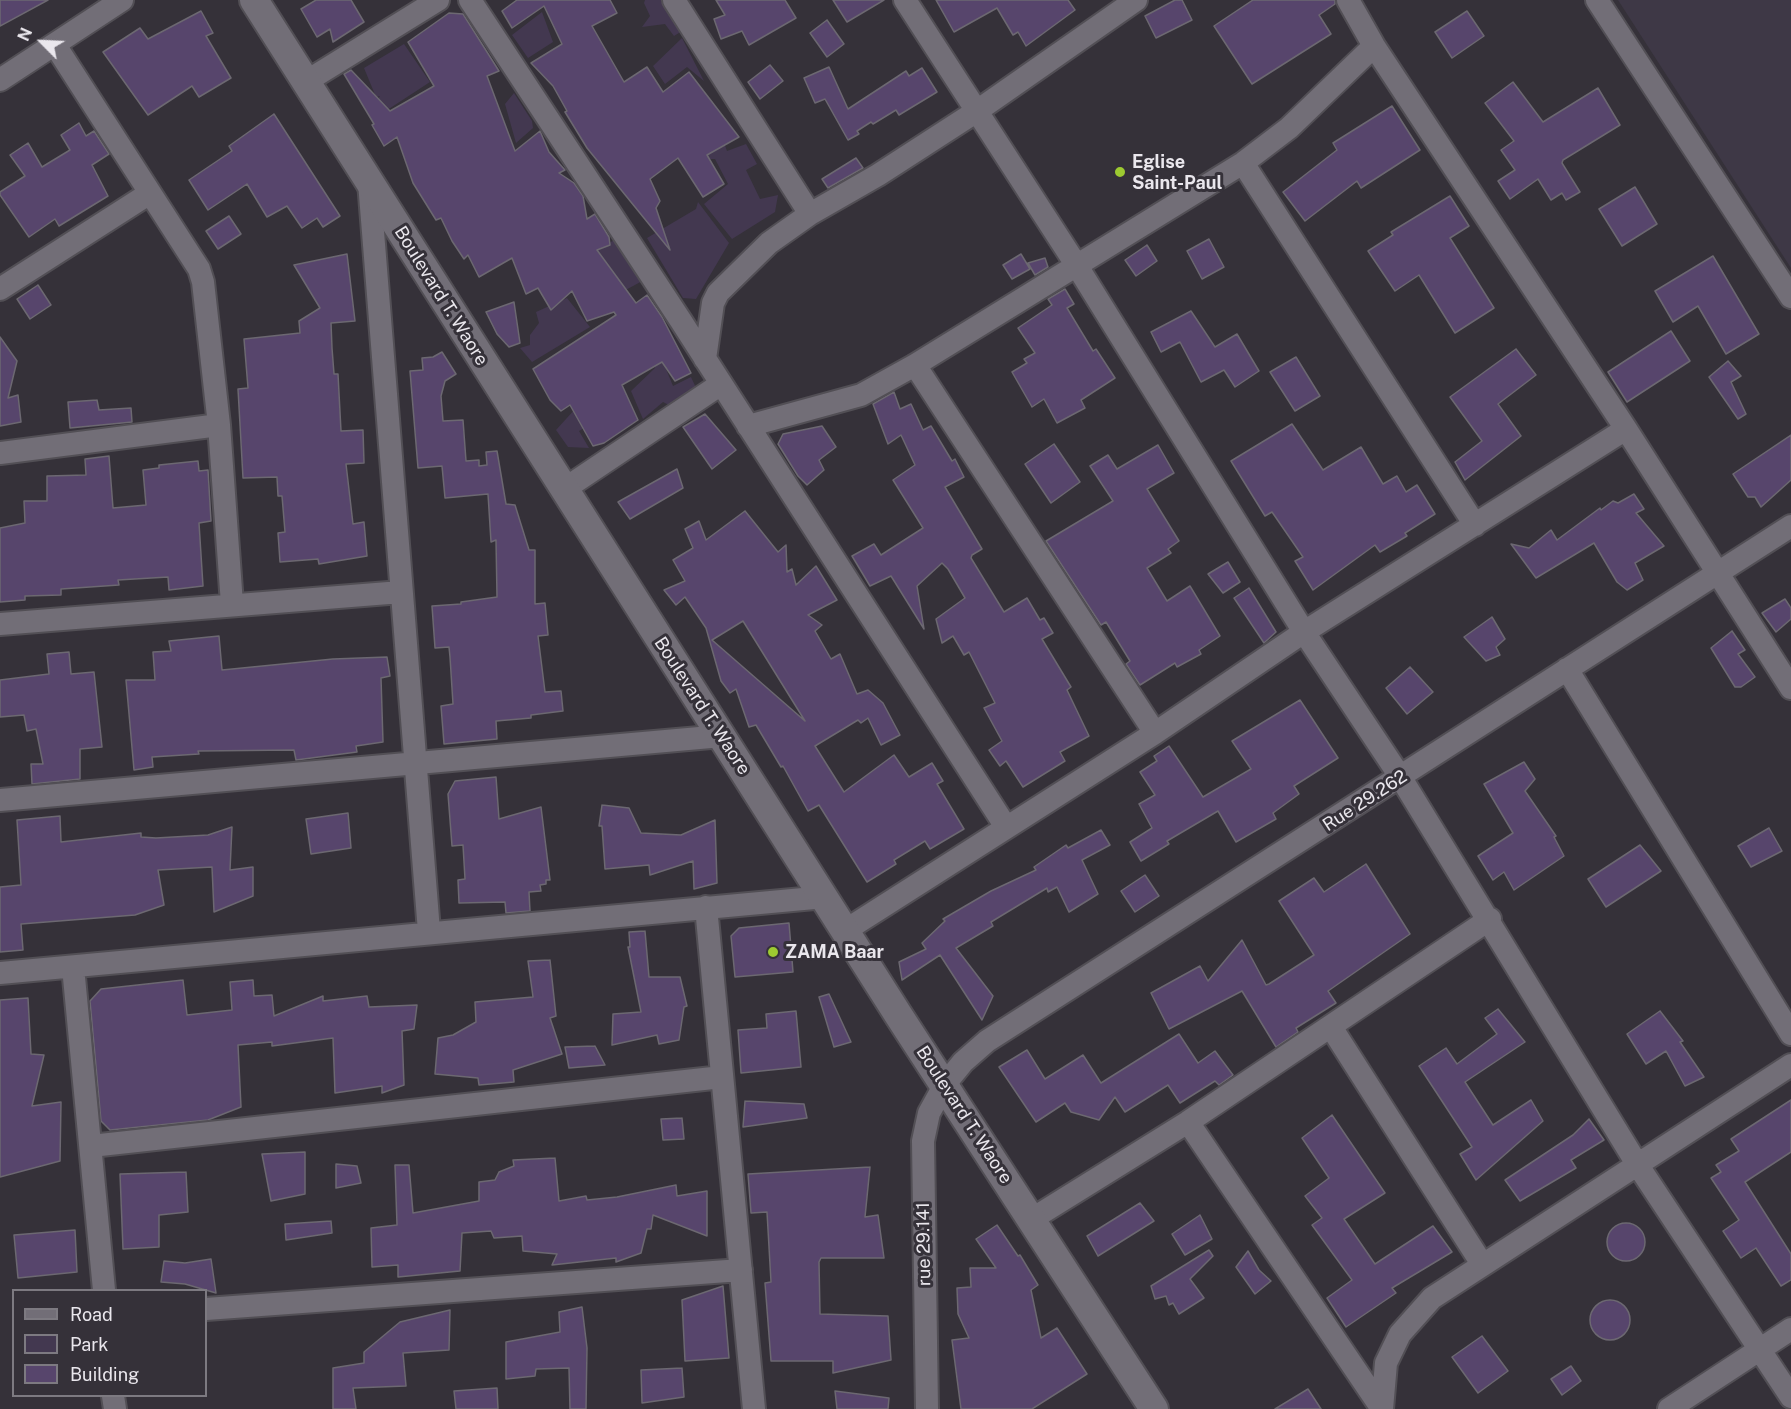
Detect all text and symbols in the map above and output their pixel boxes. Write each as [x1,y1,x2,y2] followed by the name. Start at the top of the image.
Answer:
[12,12,72,72] north arrow
[14,25,36,44] text: N
[1132,151,1222,194] place label: Eglise Saint-Paul
[1113,165,1127,179] marker: Eglise Saint-Paul
[389,222,493,370] street label: Boulevard T. Waore
[649,633,755,779] street label: Boulevard T. Waore
[1319,766,1411,836] street label: Rue 29.262
[785,941,884,963] place label: ZAMA Baar
[766,945,780,959] marker: ZAMA Baar
[911,1042,1017,1188] street label: Boulevard T. Waore
[912,1202,936,1286] street label: rue 29.141
[12,1289,207,1397] legend
[70,1304,113,1325] text: Road
[70,1334,108,1355] text: Park
[70,1364,139,1385] text: Building

